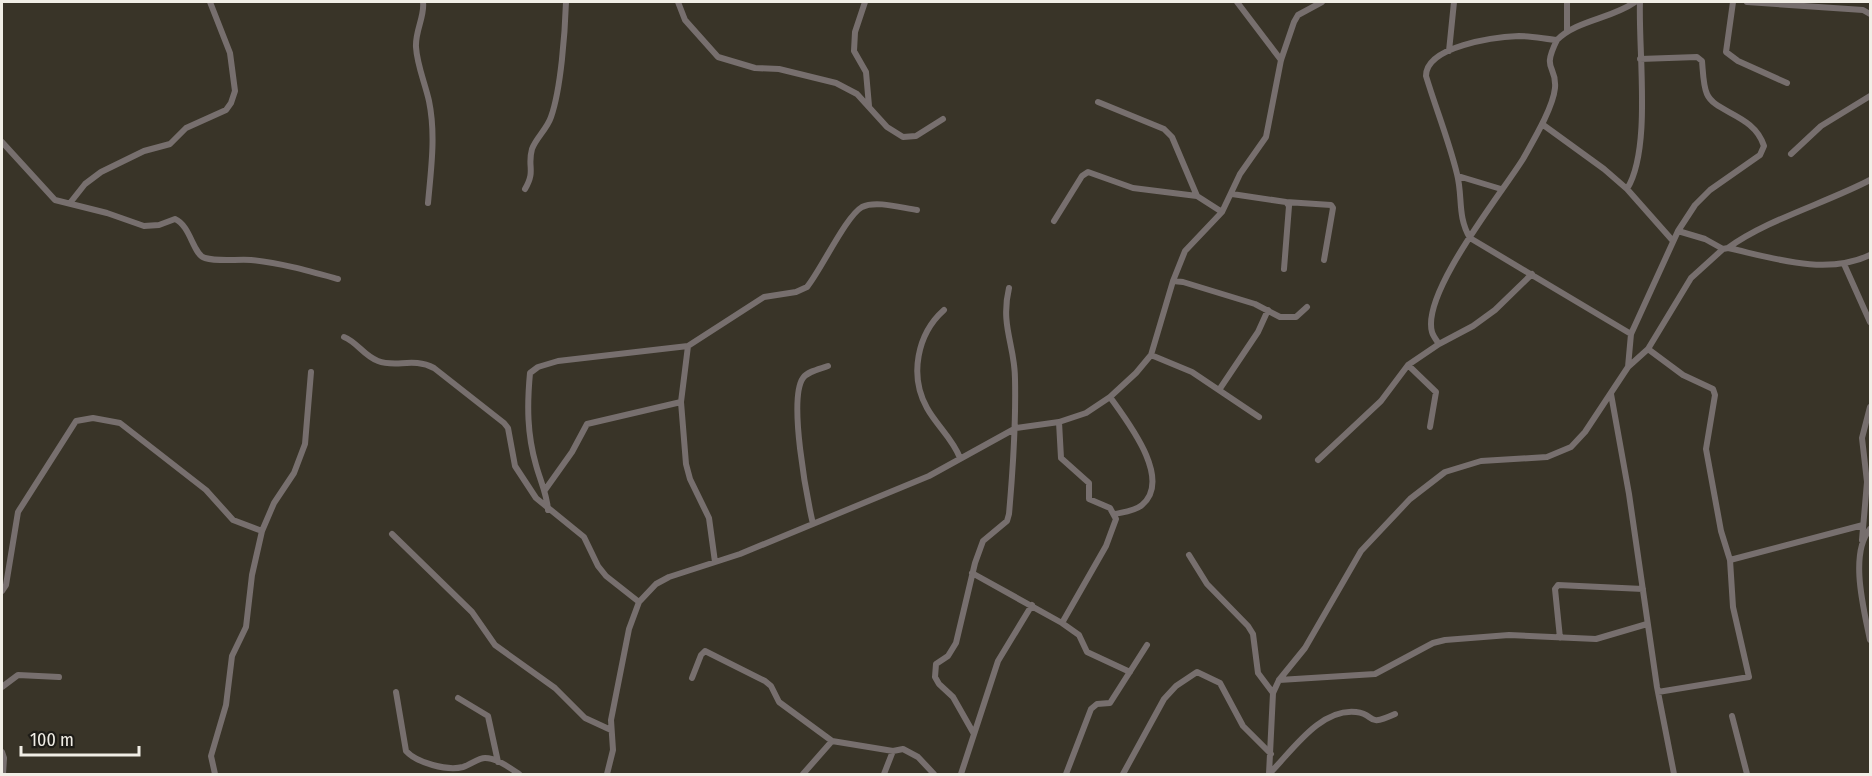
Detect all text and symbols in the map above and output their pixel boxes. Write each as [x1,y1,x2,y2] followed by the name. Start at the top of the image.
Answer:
[21,719,140,757] scale bar
[30,729,74,751] text: 100 m

